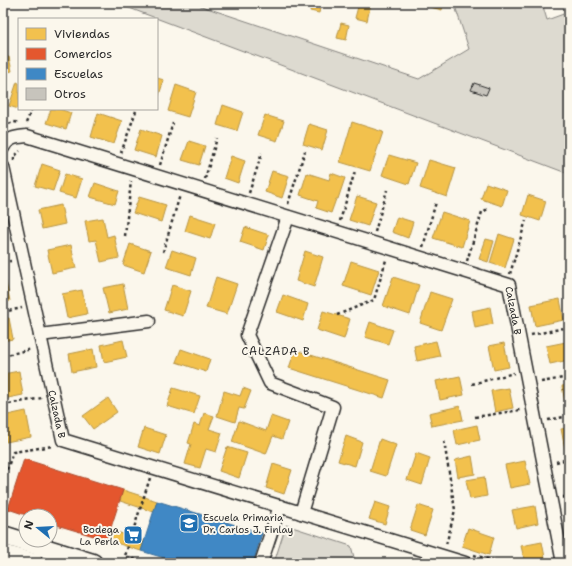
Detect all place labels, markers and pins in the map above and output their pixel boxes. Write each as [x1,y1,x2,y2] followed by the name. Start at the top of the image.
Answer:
[203,511,294,536] place label: Escuela Primaria Dr. Carlos J. Finlay
[178,512,200,534] school or university icon: Escuela Primaria Dr. Carlos J. Finlay
[80,523,120,548] place label: Bodega La Perla
[122,524,144,546] supermarket icon: Bodega La Perla

